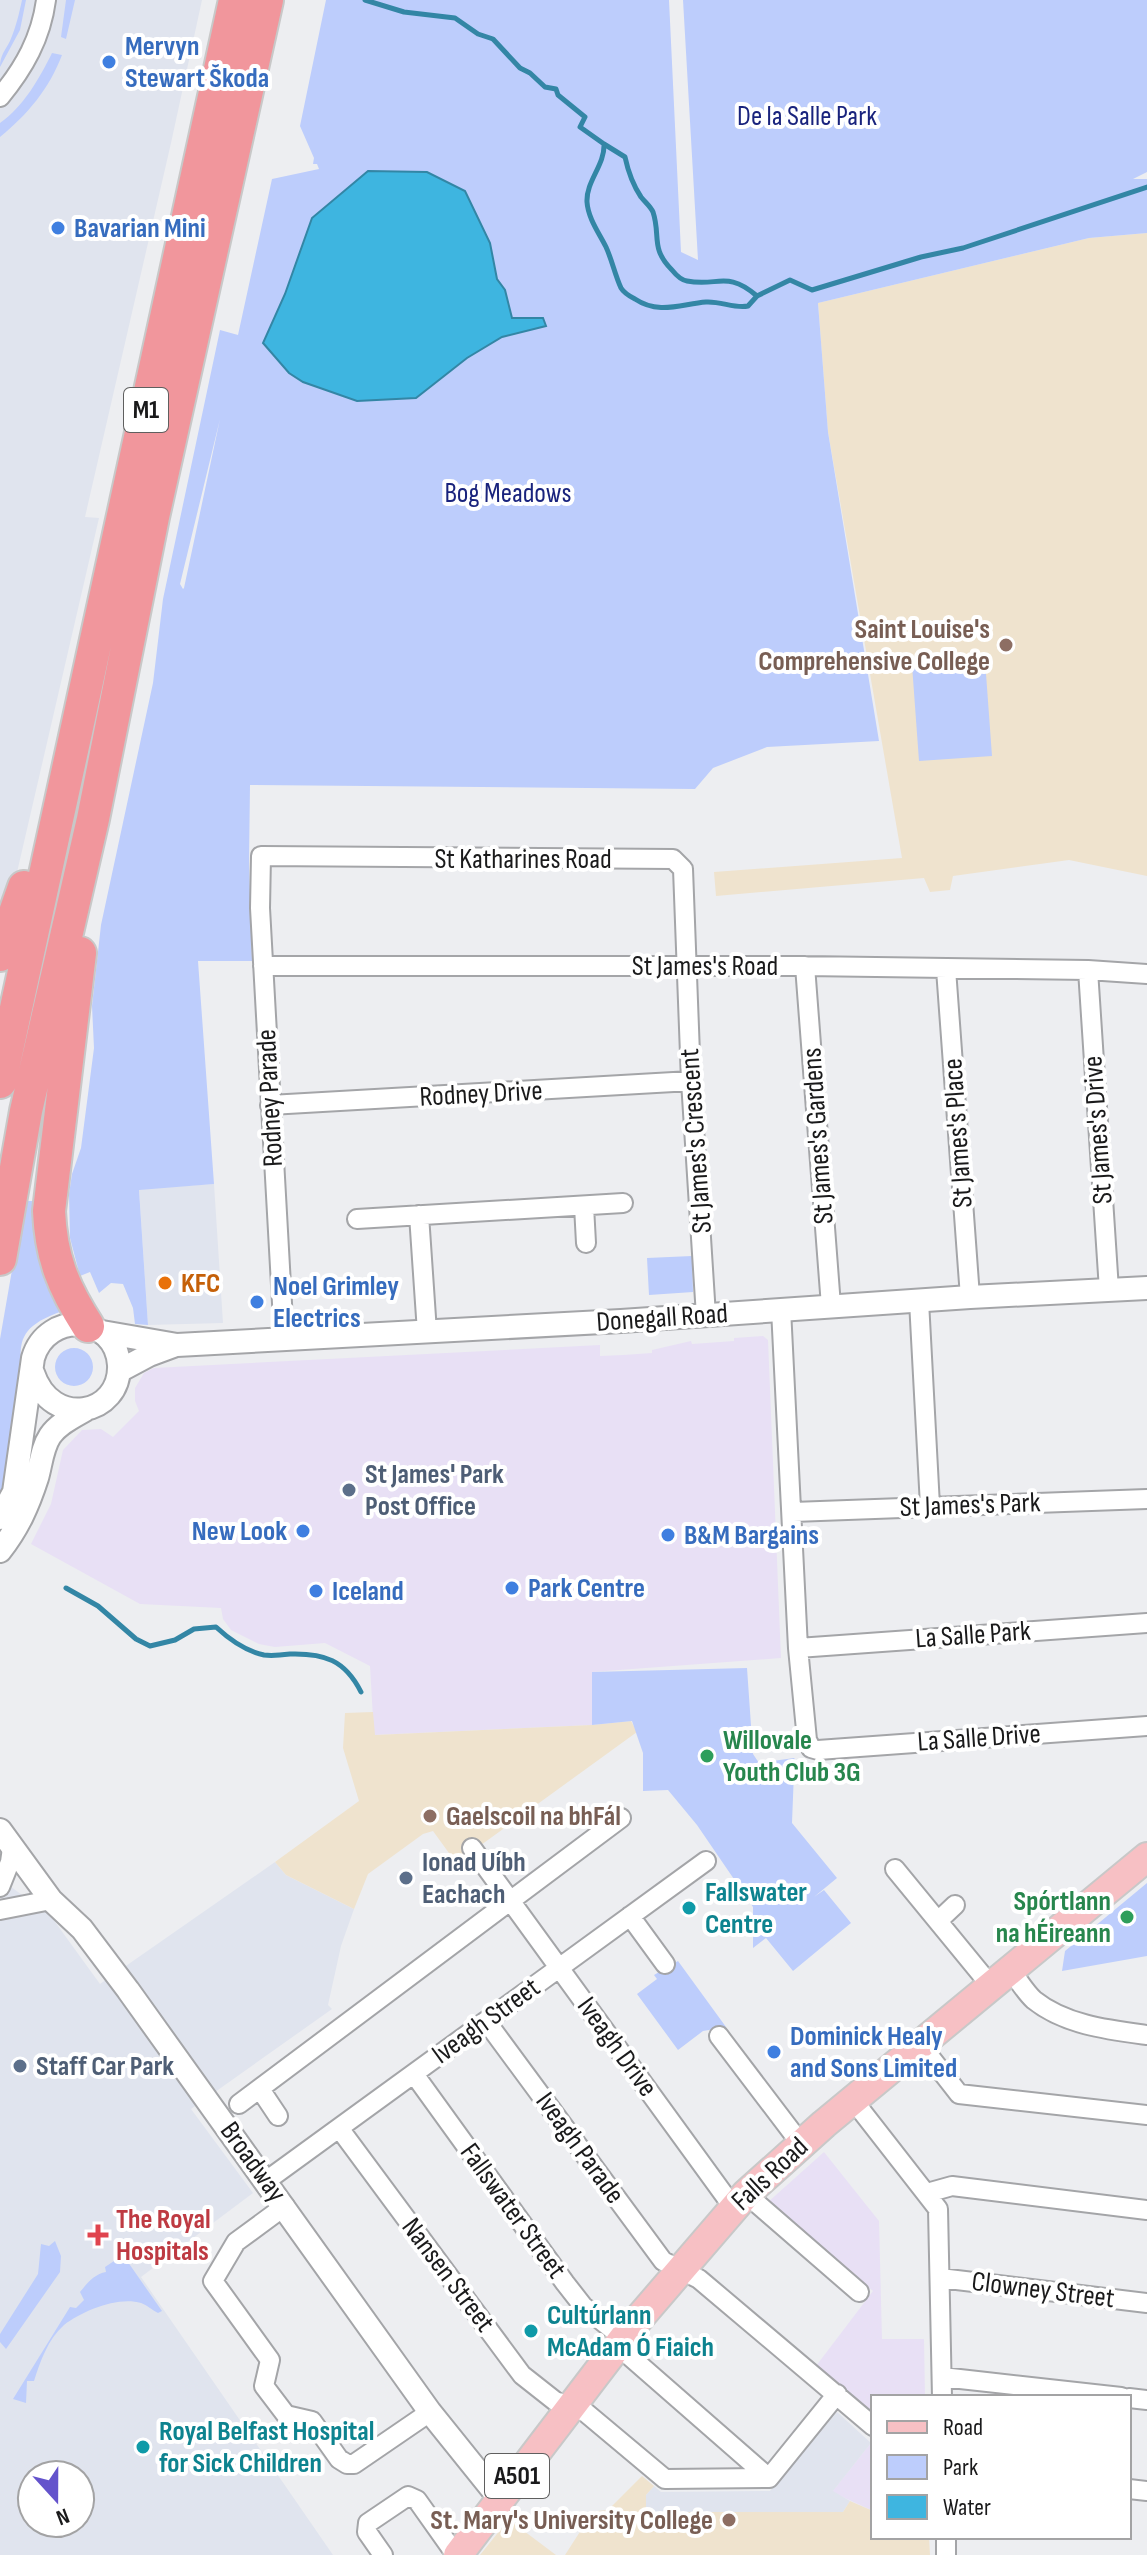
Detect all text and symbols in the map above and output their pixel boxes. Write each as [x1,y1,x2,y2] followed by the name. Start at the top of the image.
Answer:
[125,30,269,95] place label: Mervyn Stewart Škoda
[100,53,118,71] marker: Mervyn Stewart Škoda
[737,100,877,133] park label: De la Salle Park
[74,212,206,245] place label: Bavarian Mini
[49,219,67,237] marker: Bavarian Mini
[124,388,168,432] road number: M1
[444,477,572,510] park label: Bog Meadows
[758,613,990,678] place label: Saint Louise's Comprehensive College
[997,636,1015,654] marker: Saint Louise's Comprehensive College
[434,843,612,876] street label: St Katharines Road
[632,950,778,983] street label: St James's Road
[250,1028,290,1168] street label: Rodney Parade
[795,1047,841,1225] street label: St James's Gardens
[673,1048,719,1234] street label: St James's Crescent
[1076,1055,1120,1205] street label: St James's Drive
[936,1057,980,1209] street label: St James's Place
[419,1074,543,1114] street label: Rodney Drive
[181,1267,220,1300] place label: KFC
[273,1270,399,1335] place label: Noel Grimley Electrics
[156,1274,174,1292] marker: KFC
[248,1293,266,1311] marker: Noel Grimley Electrics
[595,1297,729,1339] street label: Donegall Road
[365,1458,504,1523] place label: St James' Park Post Office
[340,1481,358,1499] marker: St James' Park Post Office
[899,1486,1041,1524] street label: St James's Park
[192,1515,287,1548] place label: New Look
[684,1519,819,1552] place label: B&M Bargains
[294,1522,312,1540] marker: New Look
[659,1526,677,1544] marker: B&M Bargains
[528,1572,645,1605] place label: Park Centre
[332,1575,404,1608] place label: Iceland
[503,1579,521,1597] marker: Park Centre
[307,1582,325,1600] marker: Iceland
[914,1614,1032,1655] street label: La Salle Park
[916,1717,1042,1759] street label: La Salle Drive
[723,1724,861,1789] place label: Willovale Youth Club 3G
[698,1747,716,1765] marker: Willovale Youth Club 3G
[446,1800,621,1833] place label: Gaelscoil na bhFál
[421,1807,439,1825] marker: Gaelscoil na bhFál
[422,1846,526,1911] place label: Ionad Uíbh Eachach
[397,1869,415,1887] marker: Ionad Uíbh Eachach
[705,1876,807,1941] place label: Fallswater Centre
[996,1885,1111,1950] place label: Spórtlann na hÉireann
[680,1899,698,1917] marker: Fallswater Centre
[1118,1908,1136,1926] marker: Spórtlann na hÉireann
[426,1971,546,2071] street label: Iveagh Street
[570,1991,664,2103] street label: Iveagh Drive
[790,2020,957,2085] place label: Dominick Healy and Sons Limited
[765,2043,783,2061] marker: Dominick Healy and Sons Limited
[36,2050,174,2083] place label: Staff Car Park
[11,2057,29,2075] marker: Staff Car Park
[529,2086,631,2210] street label: Iveagh Parade
[213,2116,293,2209] street label: Broadway
[725,2130,815,2218] street label: Falls Road
[453,2137,573,2285] street label: Fallswater Street
[116,2203,211,2268] place label: The Royal Hospitals
[395,2212,501,2338] street label: Nansen Street
[87,2224,109,2246] marker: The Royal Hospitals
[970,2265,1116,2315] street label: Clowney Street
[547,2299,714,2364] place label: Cultúrlann McAdam Ó Fiaich
[522,2322,540,2340] marker: Cultúrlann McAdam Ó Fiaich
[871,2395,1131,2539] legend
[943,2413,983,2442] text: Road
[159,2415,374,2480] place label: Royal Belfast Hospital for Sick Children
[134,2438,152,2456] marker: Royal Belfast Hospital for Sick Children
[943,2453,978,2482] text: Park
[485,2454,549,2498] road number: A501
[16,2459,96,2539] north arrow
[943,2493,991,2522] text: Water
[52,2502,73,2531] text: N
[430,2504,713,2537] place label: St. Mary's University College
[720,2511,738,2529] marker: St. Mary's University College

